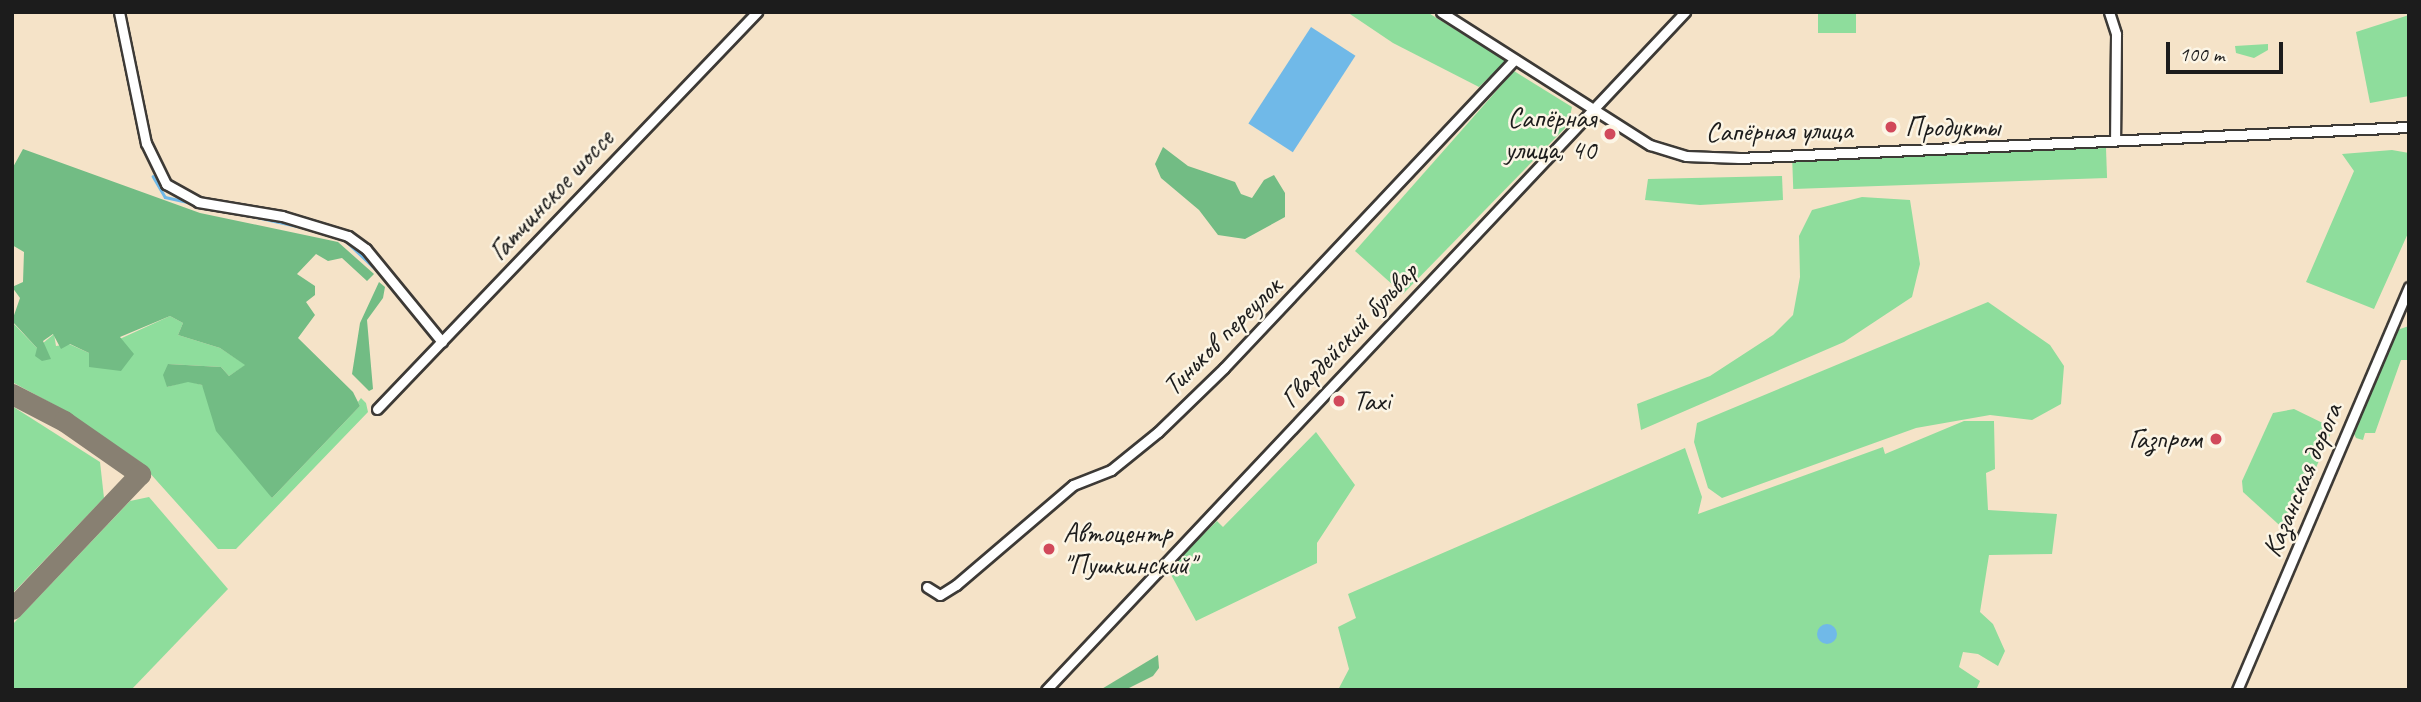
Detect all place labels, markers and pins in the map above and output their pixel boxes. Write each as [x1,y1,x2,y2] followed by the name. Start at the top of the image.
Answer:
[1505,101,1596,167] place label: Сапёрная улица, 40
[1905,110,2000,144] place label: Продукты
[1883,119,1899,135] marker: Продукты
[1602,126,1618,142] marker: Сапёрная улица, 40
[1353,384,1390,418] place label: Taxi
[1331,393,1347,409] marker: Taxi
[2129,422,2202,456] place label: Газпром
[2208,431,2224,447] marker: Газпром
[1063,516,1195,582] place label: Автоцентр "Пушкинский"
[1041,541,1057,557] marker: Автоцентр "Пушкинский"

